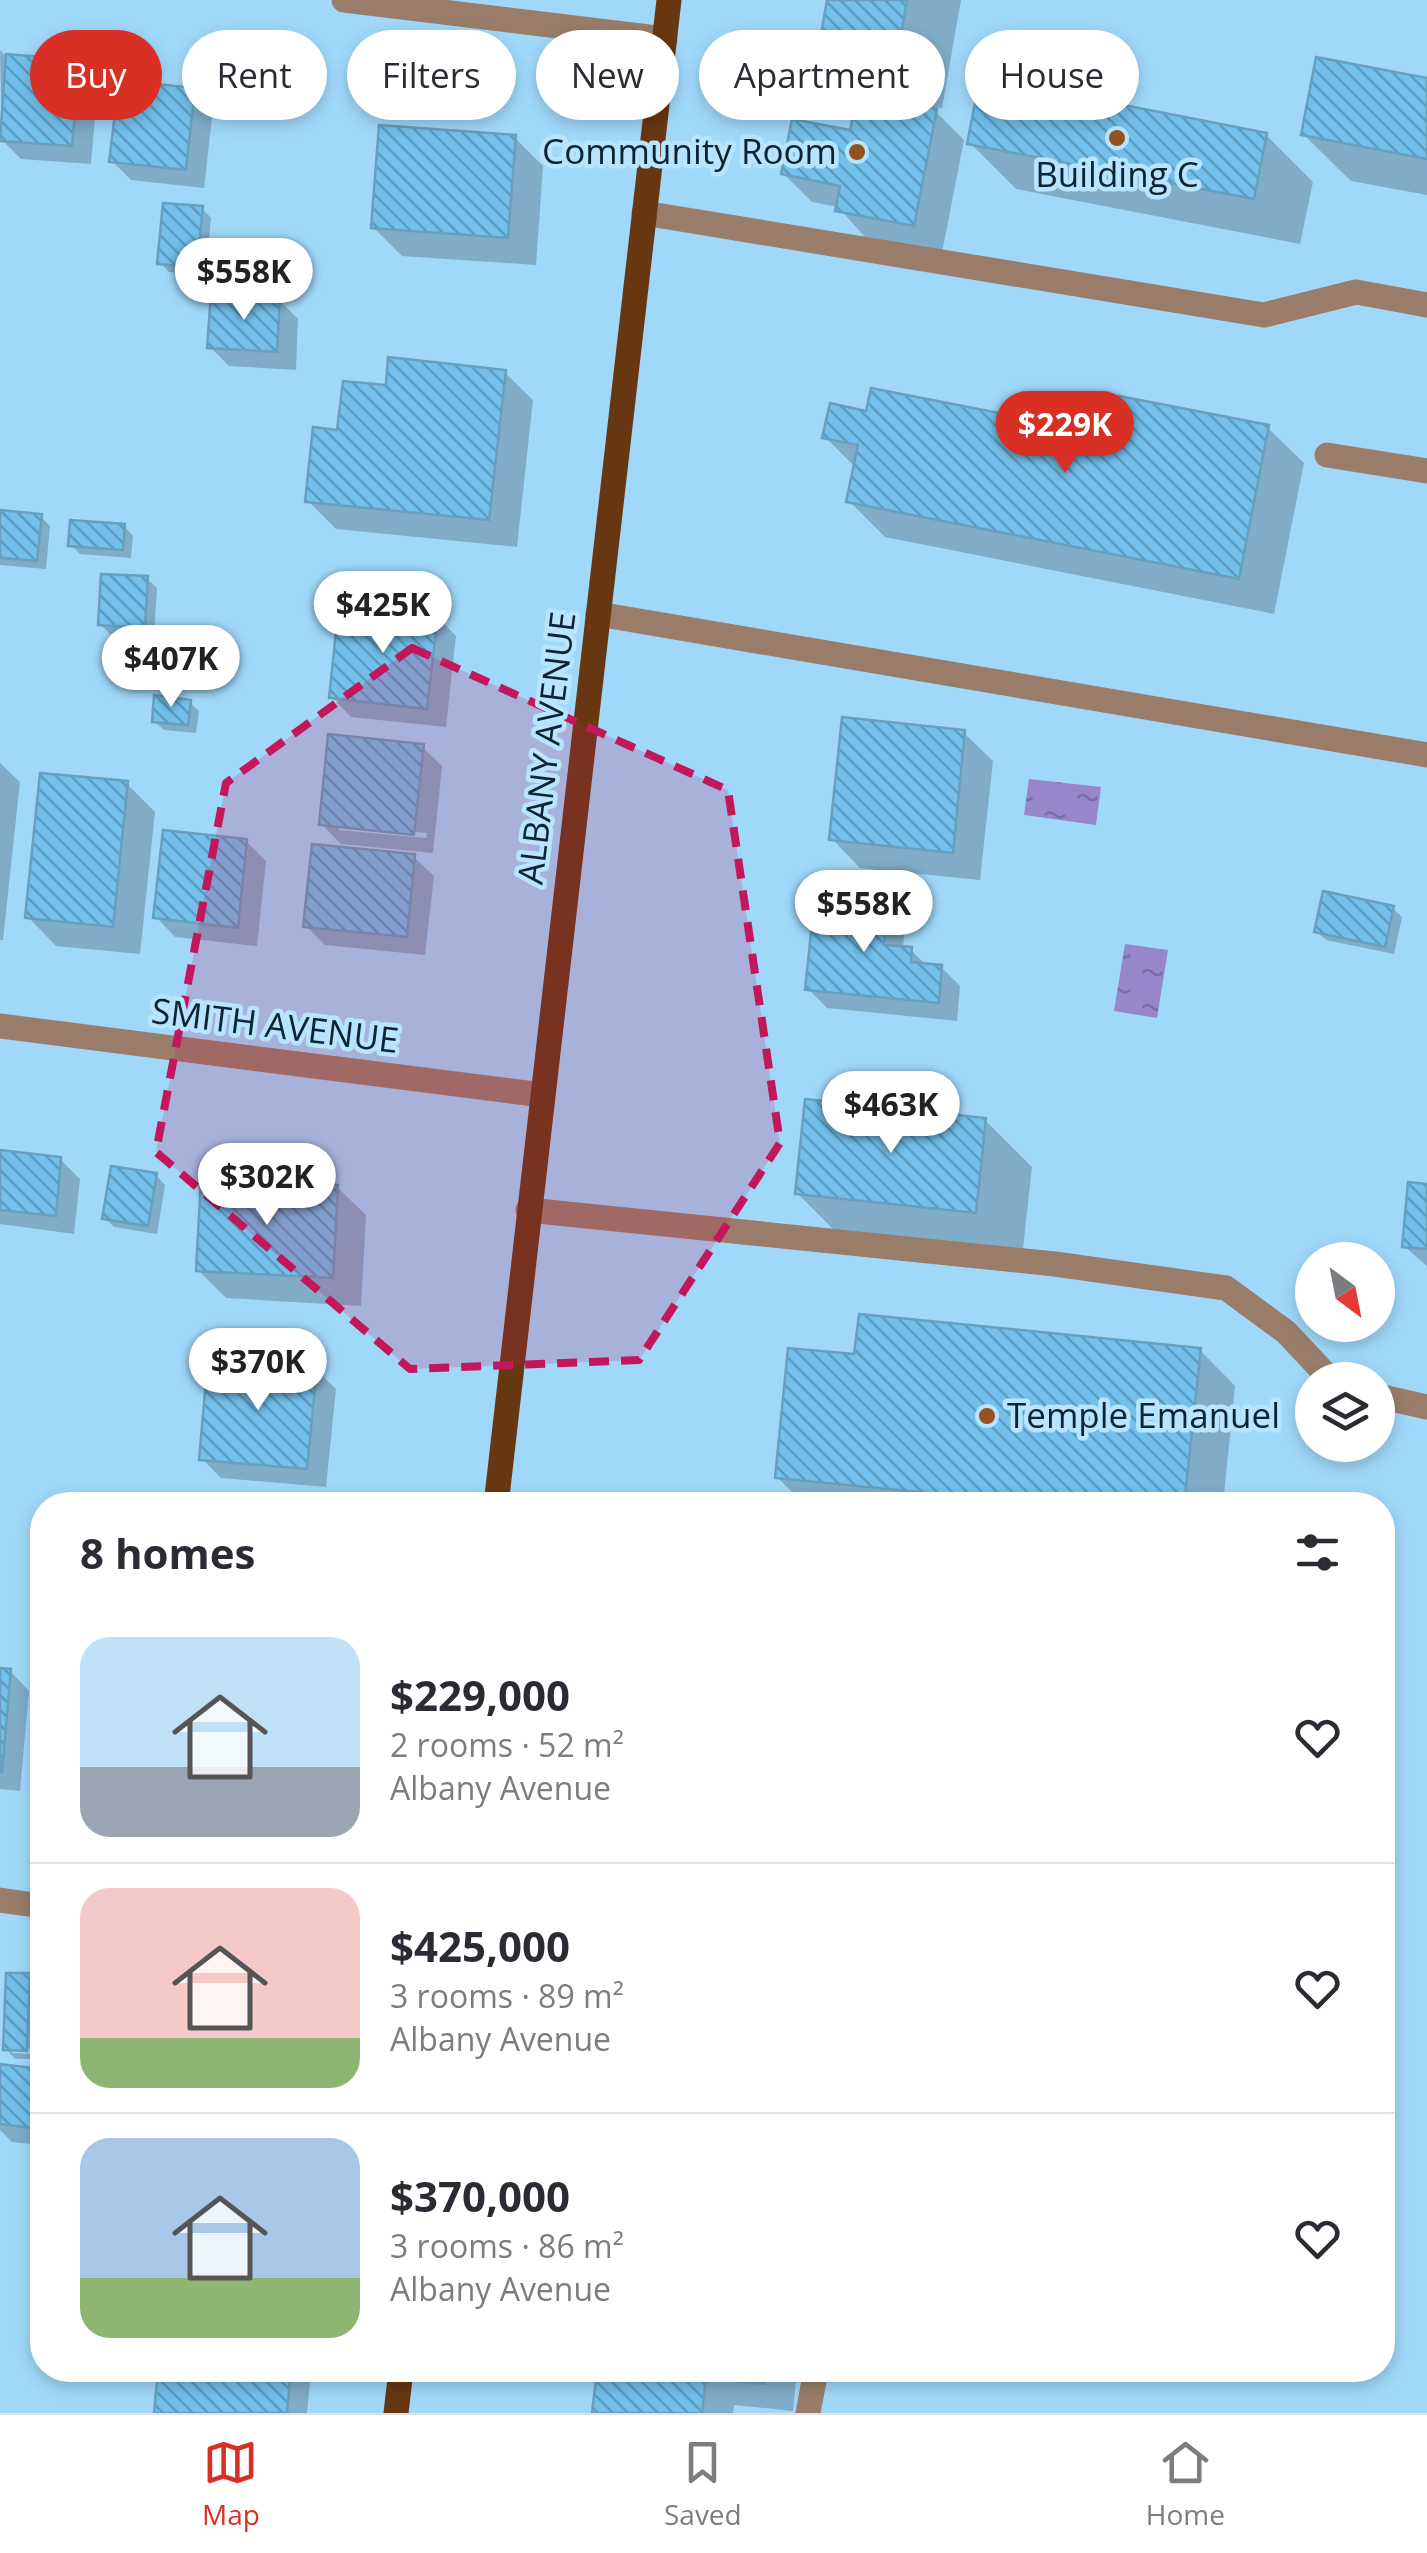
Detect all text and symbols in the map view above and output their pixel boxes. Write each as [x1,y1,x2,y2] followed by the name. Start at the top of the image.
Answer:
[30,30,162,120] chip: Buy
[182,30,327,120] chip: Rent
[347,30,516,120] chip: Filters
[536,30,679,120] chip: New
[699,30,945,120] chip: Apartment
[965,30,1139,120] chip: House
[542,127,837,174] place label: Community Room
[1106,127,1128,149] marker: Building C
[846,141,868,163] marker: Community Room
[1035,150,1199,197] place label: Building C
[174,238,314,323] pin: $558K
[197,249,291,292] text: $558K
[995,391,1135,476] pin: $229K
[1018,402,1112,445] text: $229K
[313,571,453,656] pin: $425K
[336,582,430,625] text: $425K
[505,609,586,887] street label: ALBANY AVENUE
[101,625,241,710] pin: $407K
[124,636,218,679] text: $407K
[794,870,934,955] pin: $558K
[817,881,911,924] text: $558K
[149,986,401,1063] street label: SMITH AVENUE
[821,1071,961,1156] pin: $463K
[844,1082,938,1125] text: $463K
[197,1143,337,1228] pin: $302K
[220,1154,314,1197] text: $302K
[1295,1242,1395,1342] north arrow
[1295,1242,1395,1462] map controls
[188,1328,328,1413] pin: $370K
[211,1339,305,1382] text: $370K
[1295,1362,1395,1462] button: layers
[1007,1391,1280,1438] place label: Temple Emanuel
[976,1405,998,1427] marker: Temple Emanuel
[80,1524,255,1581] text: 8 homes
[1290,1525,1345,1580] icon: filters
[390,1666,570,1723] text: $229,000
[160,1677,280,1797] icon: home
[1290,1710,1345,1765] icon: heart
[390,1723,624,1766] text: 2 rooms · 52 m²
[390,1766,611,1809] text: Albany Avenue
[390,1917,570,1974] text: $425,000
[160,1928,280,2048] icon: home
[1290,1961,1345,2016] icon: heart
[390,1974,624,2017] text: 3 rooms · 89 m²
[390,2017,611,2060] text: Albany Avenue
[390,2167,570,2224] text: $370,000
[160,2178,280,2298] icon: home
[1290,2211,1345,2266] icon: heart
[390,2224,624,2267] text: 3 rooms · 86 m²
[390,2267,611,2310] text: Albany Avenue
[202,2435,260,2533] tab: Map
[664,2435,742,2533] tab: Saved
[1146,2435,1225,2533] tab: Home

